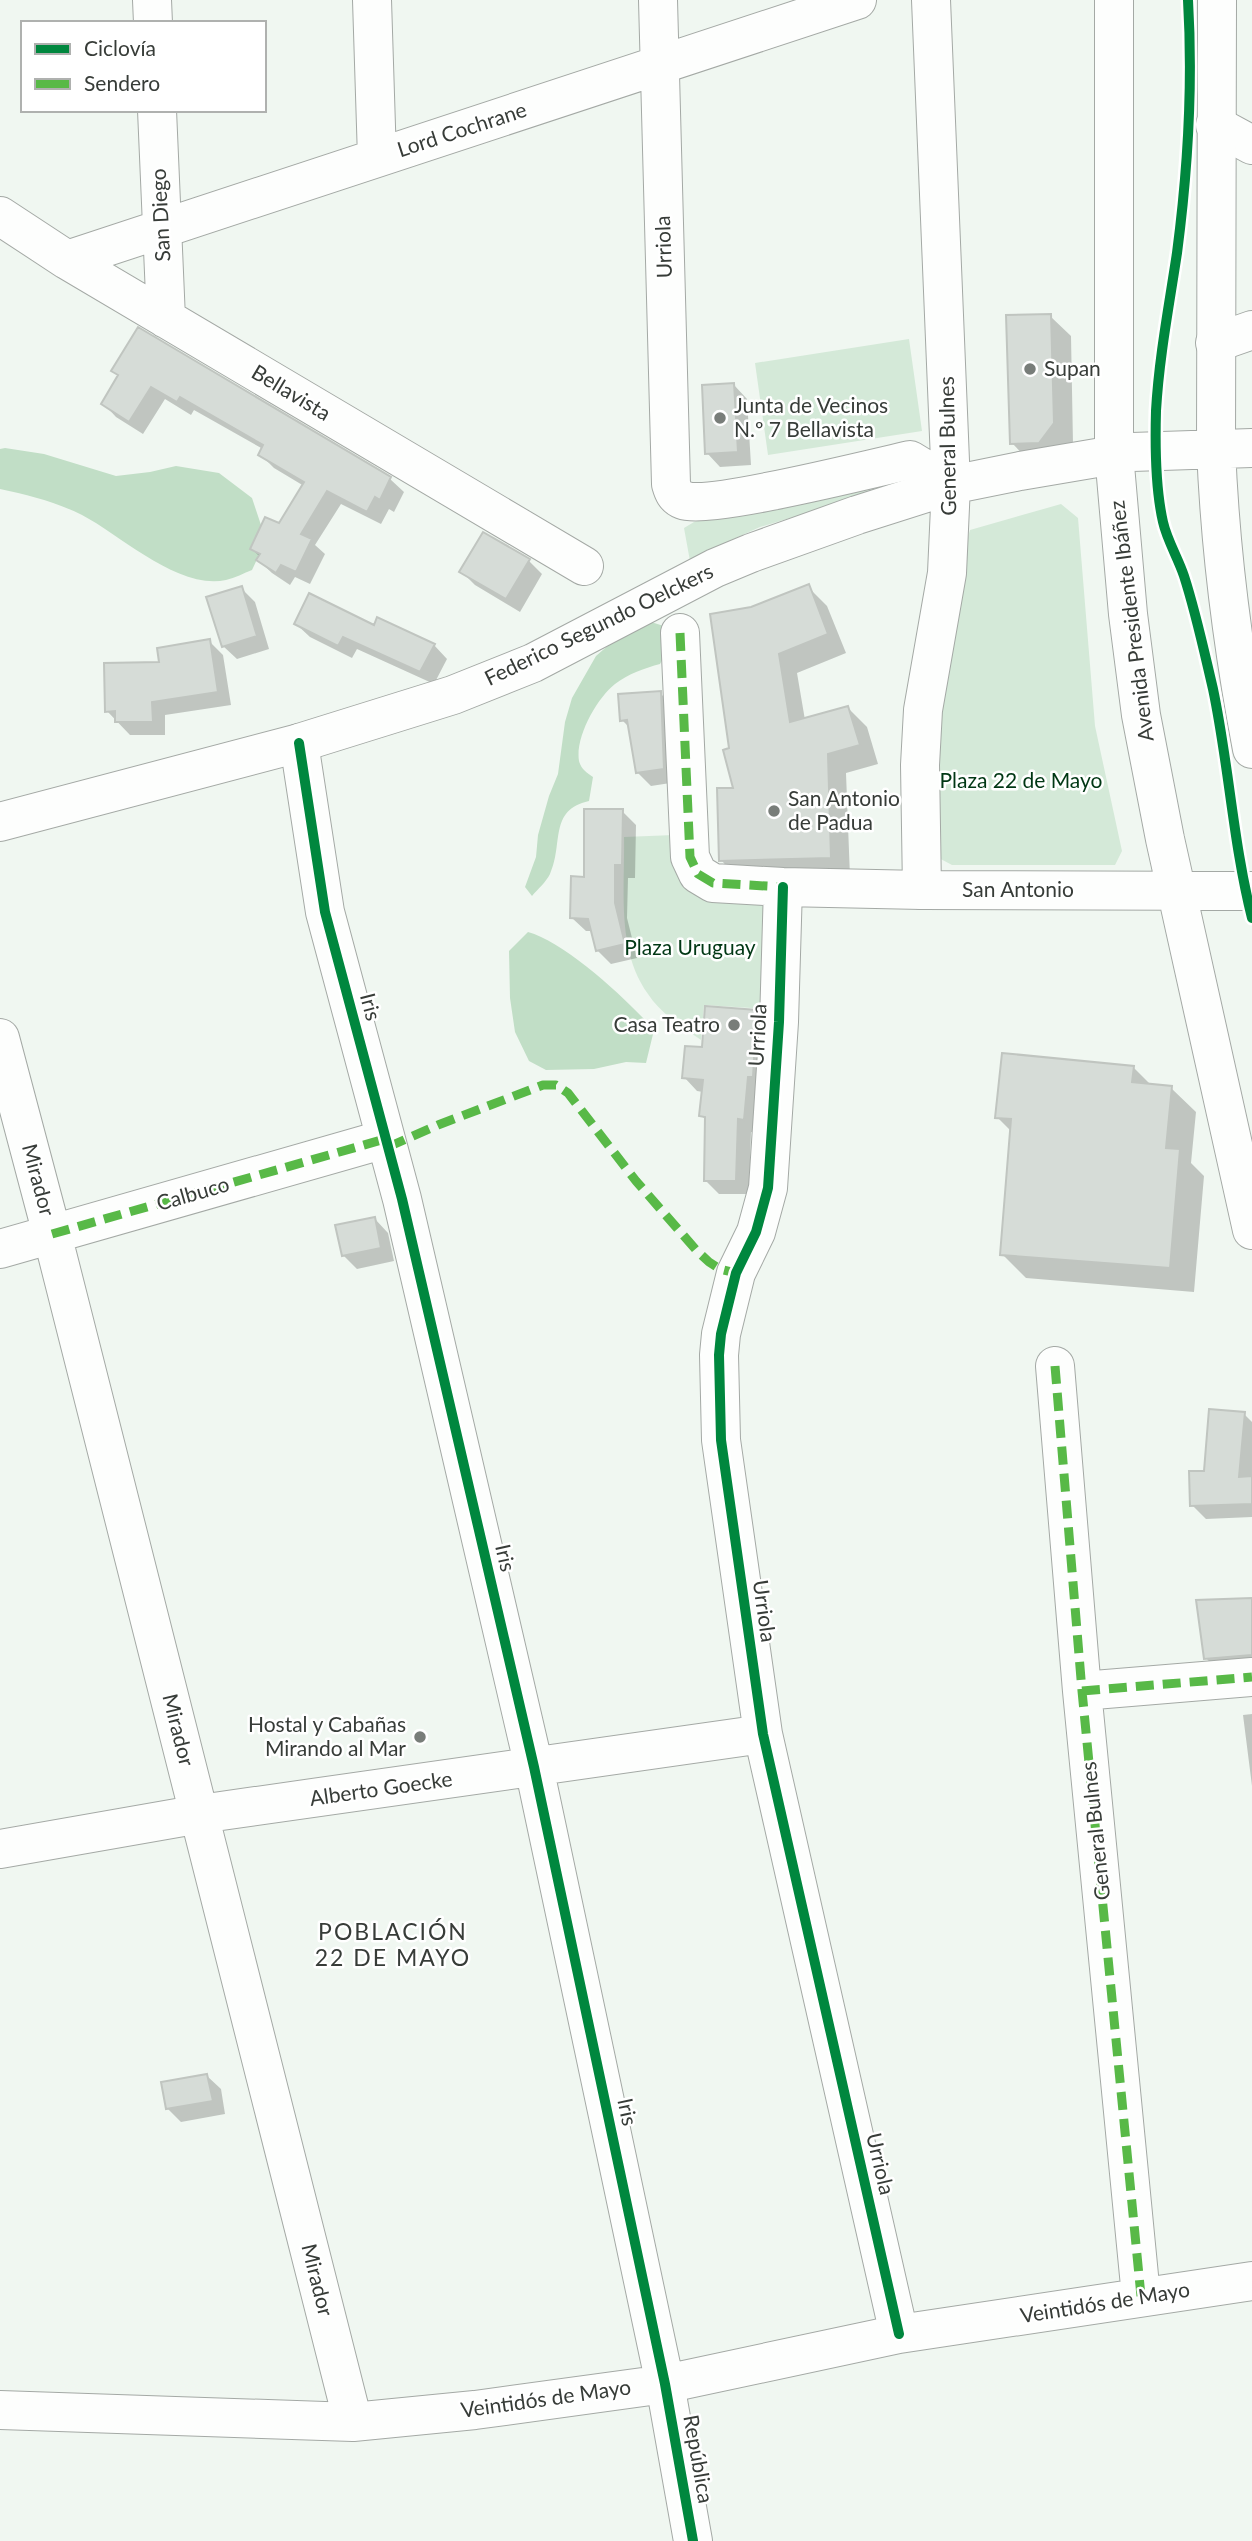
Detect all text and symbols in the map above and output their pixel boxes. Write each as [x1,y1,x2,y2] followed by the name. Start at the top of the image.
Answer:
[21,21,266,112] legend
[84,35,156,60] text: Ciclovía
[84,70,160,95] text: Sendero
[394,96,529,161] street label: Lord Cochrane
[145,168,174,262] street label: San Diego
[649,215,676,279] street label: Urriola
[1044,355,1101,380] place label: Supan
[248,358,336,425] street label: Bellavista
[1022,361,1038,377] marker: Supan
[933,376,960,516] street label: General Bulnes
[734,392,888,441] place label: Junta de Vecinos N.º 7 Bellavista
[712,410,728,426] marker: Junta de Vecinos N.º 7 Bellavista
[1103,499,1158,743] street label: Avenida Presidente Ibáñez
[480,557,717,690] street label: Federico Segundo Oelckers
[939,767,1103,792] park label: Plaza 22 de Mayo
[788,785,900,834] place label: San Antonio de Padua
[766,803,782,819] marker: San Antonio de Padua
[962,876,1074,901] street label: San Antonio
[624,934,756,959] park label: Plaza Uruguay
[356,990,387,1023] street label: Iris
[742,1003,771,1067] street label: Urriola
[613,1011,720,1036] place label: Casa Teatro
[726,1017,742,1033] marker: Casa Teatro
[18,1141,61,1219] street label: Mirador
[153,1170,232,1215] street label: Calbuco
[491,1541,522,1574] street label: Iris
[749,1578,782,1644] street label: Urriola
[158,1691,201,1769] street label: Mirador
[248,1711,406,1760] place label: Hostal y Cabañas Mirando al Mar
[412,1729,428,1745] marker: Hostal y Cabañas Mirando al Mar
[1075,1761,1114,1902] street label: General Bulnes
[308,1765,454,1810] street label: Alberto Goecke
[315,1917,471,1971] district label: POBLACIÓN 22 DE MAYO
[613,2096,644,2128] street label: Iris
[862,2130,901,2197] street label: Urriola
[297,2241,340,2319] street label: Mirador
[1018,2276,1191,2327] street label: Veintidós de Mayo
[459,2373,633,2422] street label: Veintidós de Mayo
[679,2413,720,2505] street label: República

